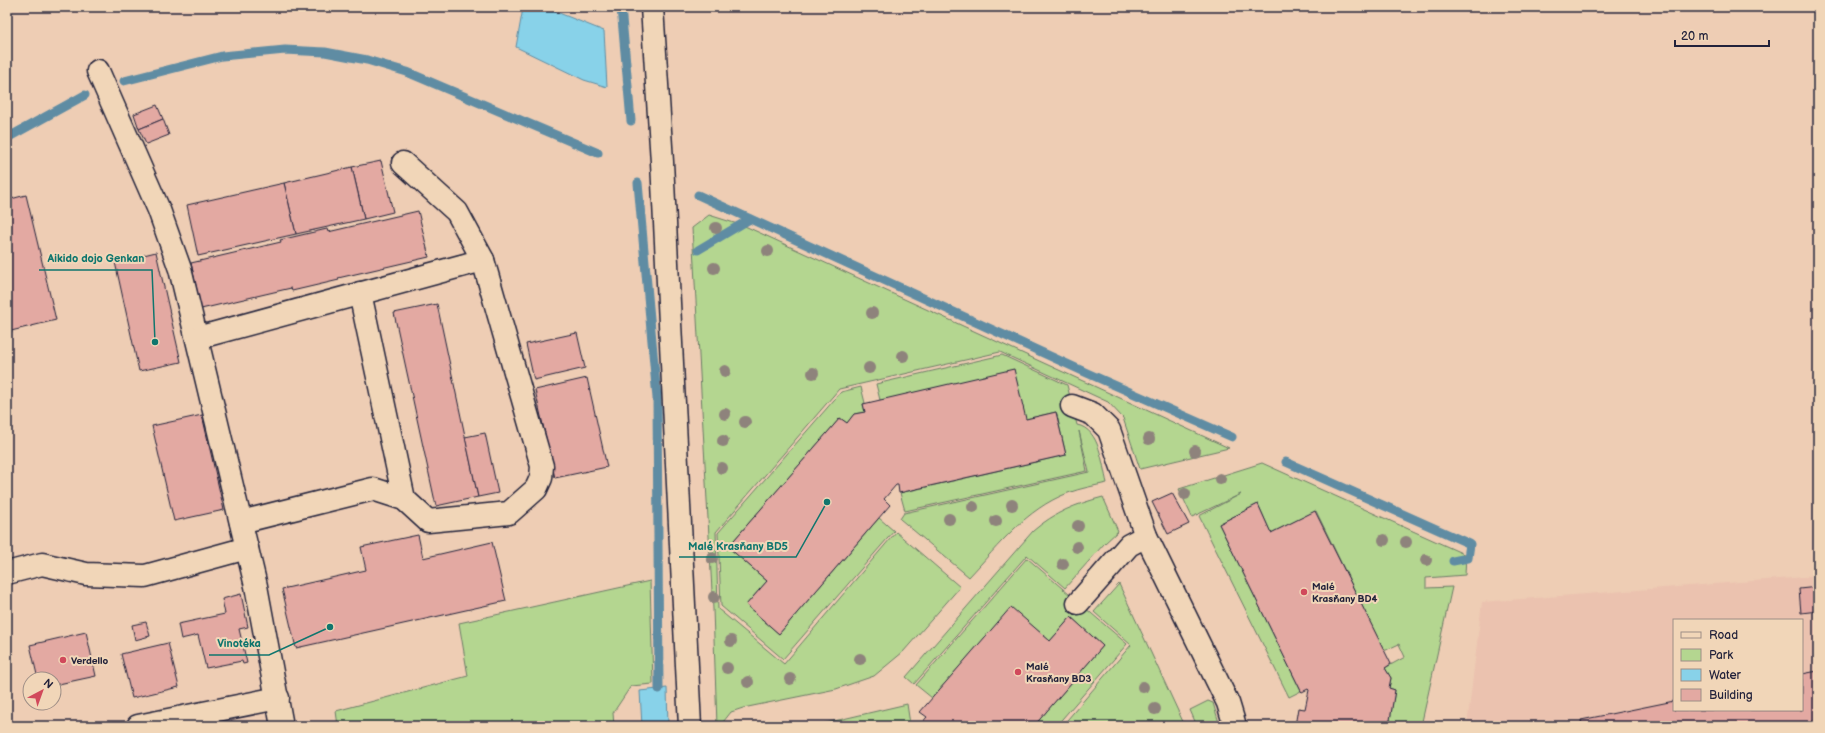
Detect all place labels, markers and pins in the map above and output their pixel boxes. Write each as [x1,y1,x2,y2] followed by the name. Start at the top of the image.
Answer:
[39,247,152,270] callout: Aikido dojo Genkan
[679,534,796,557] callout: Malé Krasňany BD5
[1312,581,1378,605] place label: Malé Krasňany BD4
[1299,587,1309,597] marker: Malé Krasňany BD4
[209,632,269,655] callout: Vinotéka
[58,655,68,665] marker: Verdello
[71,655,108,667] place label: Verdello
[1026,661,1092,685] place label: Malé Krasňany BD3
[1013,667,1023,677] marker: Malé Krasňany BD3

